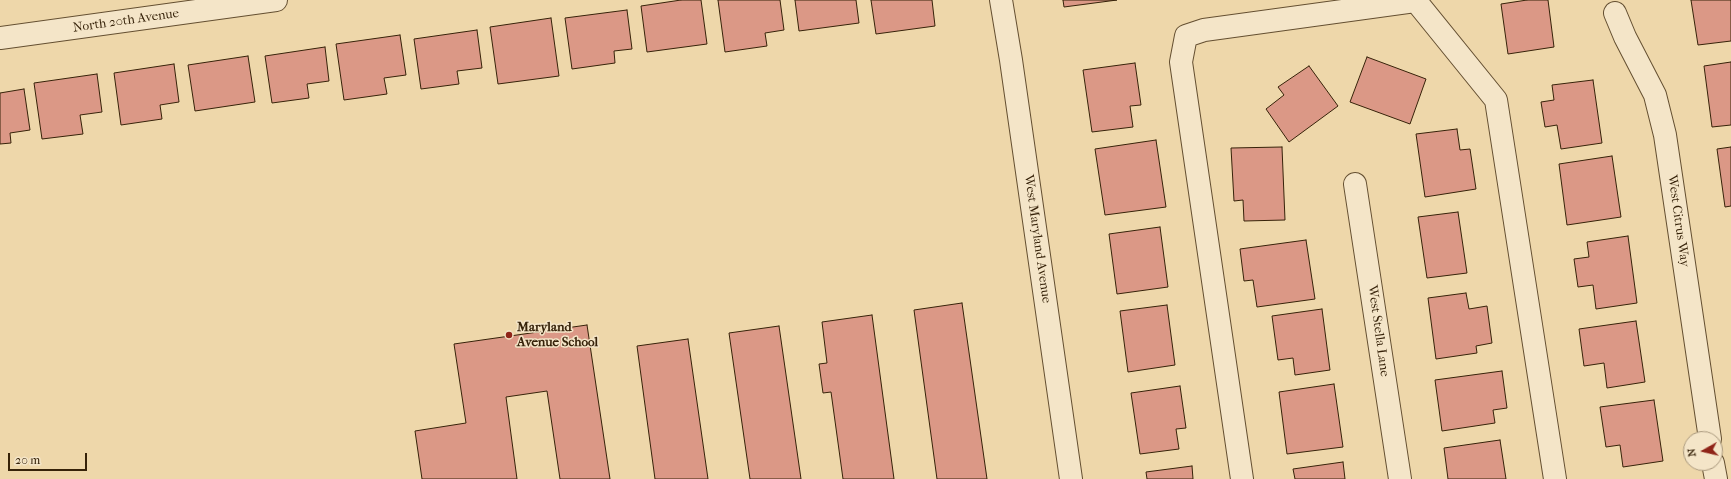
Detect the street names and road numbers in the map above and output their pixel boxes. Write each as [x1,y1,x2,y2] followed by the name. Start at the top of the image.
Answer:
[72,6,180,36] street label: North 20th Avenue
[1020,174,1054,304] street label: West Maryland Avenue
[1664,174,1692,268] street label: West Citrus Way
[1364,284,1392,378] street label: West Stella Lane

